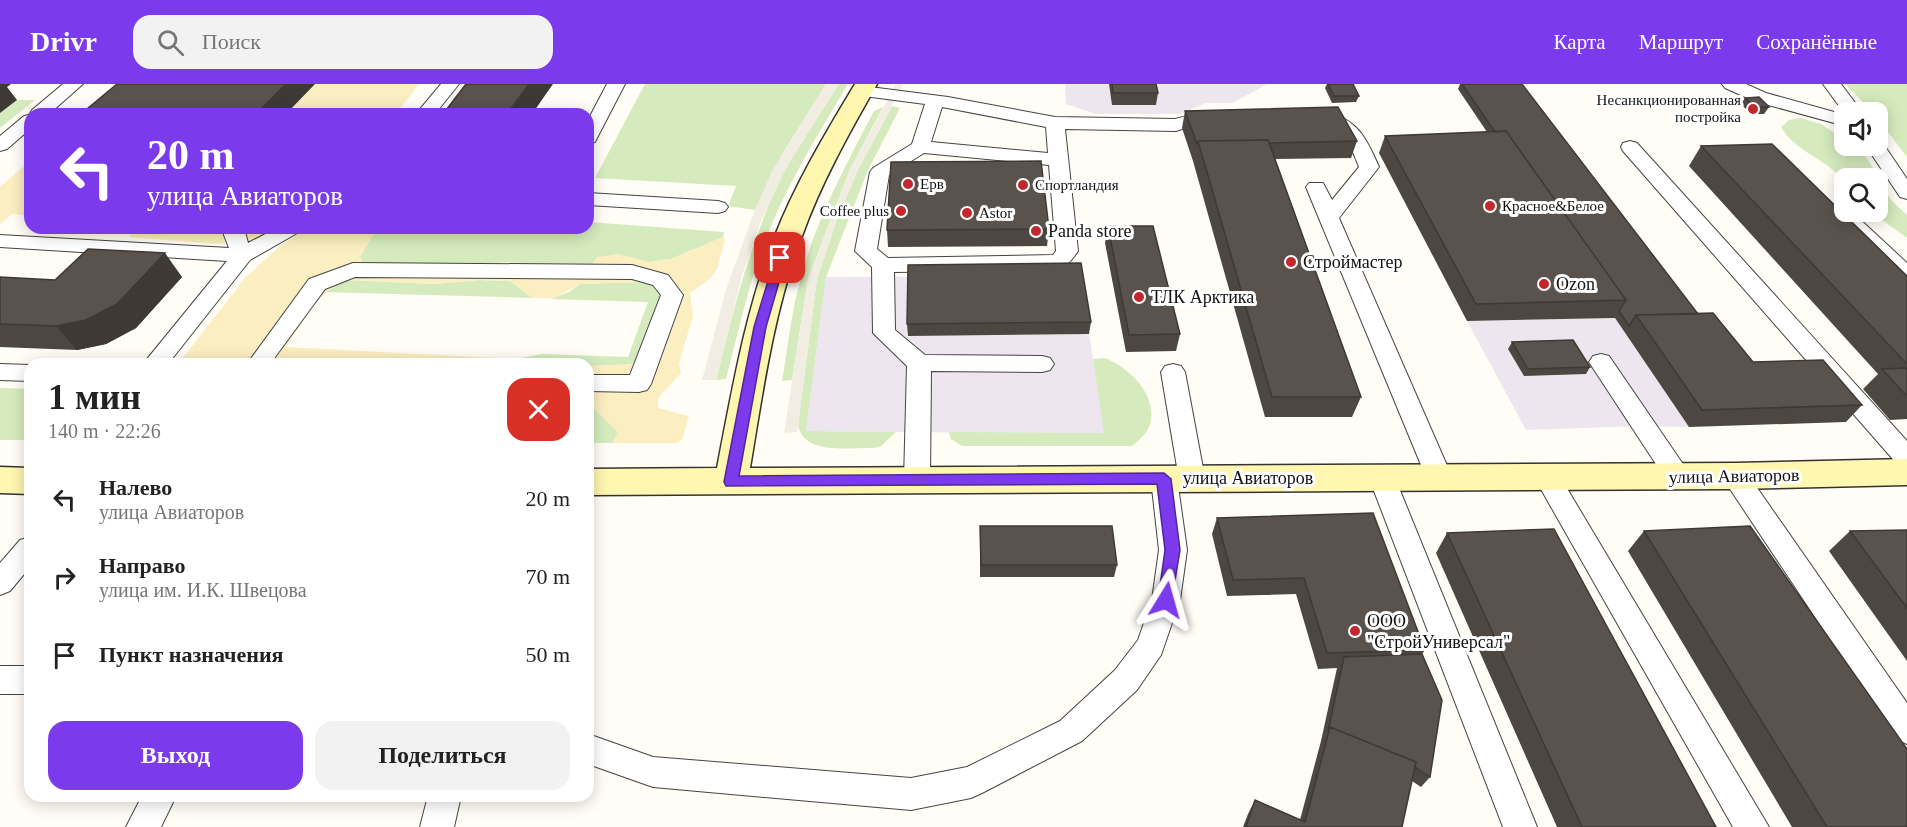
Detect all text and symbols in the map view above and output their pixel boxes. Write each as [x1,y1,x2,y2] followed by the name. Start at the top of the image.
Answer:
[133,15,553,69] search box
[30,26,97,57] text: Drivr
[154,26,187,59] icon: search
[202,29,261,54] text: Поиск
[1554,30,1606,54] text: Карта
[1639,30,1723,54] text: Маршрут
[1756,30,1877,54] text: Сохранённые
[1597,92,1741,125] place label: Несанкционированная постройка
[1746,102,1760,116] marker: Несанкционированная постройка
[1834,102,1888,222] map controls
[1834,102,1888,156] button: sound
[48,132,126,210] icon: left
[147,132,235,178] text: 20 m
[1834,168,1888,222] button: search
[920,176,944,192] place label: Ерв
[901,177,915,191] marker: Ерв
[1035,177,1119,193] place label: Спортландия
[1016,178,1030,192] marker: Спортландия
[147,181,343,211] text: улица Авиаторов
[1502,198,1604,214] place label: Красное&Белое
[1483,199,1497,213] marker: Красное&Белое
[820,203,889,219] place label: Coffee plus
[894,204,908,218] marker: Coffee plus
[979,205,1012,221] place label: Astor
[960,206,974,220] marker: Astor
[1048,221,1131,241] place label: Panda store
[1029,224,1043,238] marker: Panda store
[754,232,805,283] pin
[763,241,796,274] icon: arrive
[1303,252,1403,272] place label: Строймастер
[1284,255,1298,269] marker: Строймастер
[1556,274,1595,294] place label: Ozon
[1537,277,1551,291] marker: Ozon
[1151,287,1254,307] place label: ТЛК Арктика
[1132,290,1146,304] marker: ТЛК Арктика
[48,377,141,417] text: 1 мин
[507,378,570,441] button: close
[48,420,161,442] text: 140 m · 22:26
[1668,465,1800,487] street label: улица Авиаторов
[1183,468,1313,488] street label: улица Авиаторов
[99,475,172,500] text: Налево
[48,483,81,516] icon: left
[525,486,570,511] text: 20 m
[99,501,244,523] text: улица Авиаторов
[99,553,185,578] text: Направо
[48,561,81,594] icon: right
[525,564,570,589] text: 70 m
[1134,568,1198,632] position arrow
[99,579,307,601] text: улица им. И.К. Швецова
[1367,611,1510,652] place label: ООО "СтройУниверсал"
[1348,624,1362,638] marker: ООО "СтройУниверсал"
[48,639,81,672] icon: arrive
[99,642,284,667] text: Пункт назначения
[525,642,570,667] text: 50 m
[48,721,303,790] button: Выход
[315,721,570,790] button: Поделиться

